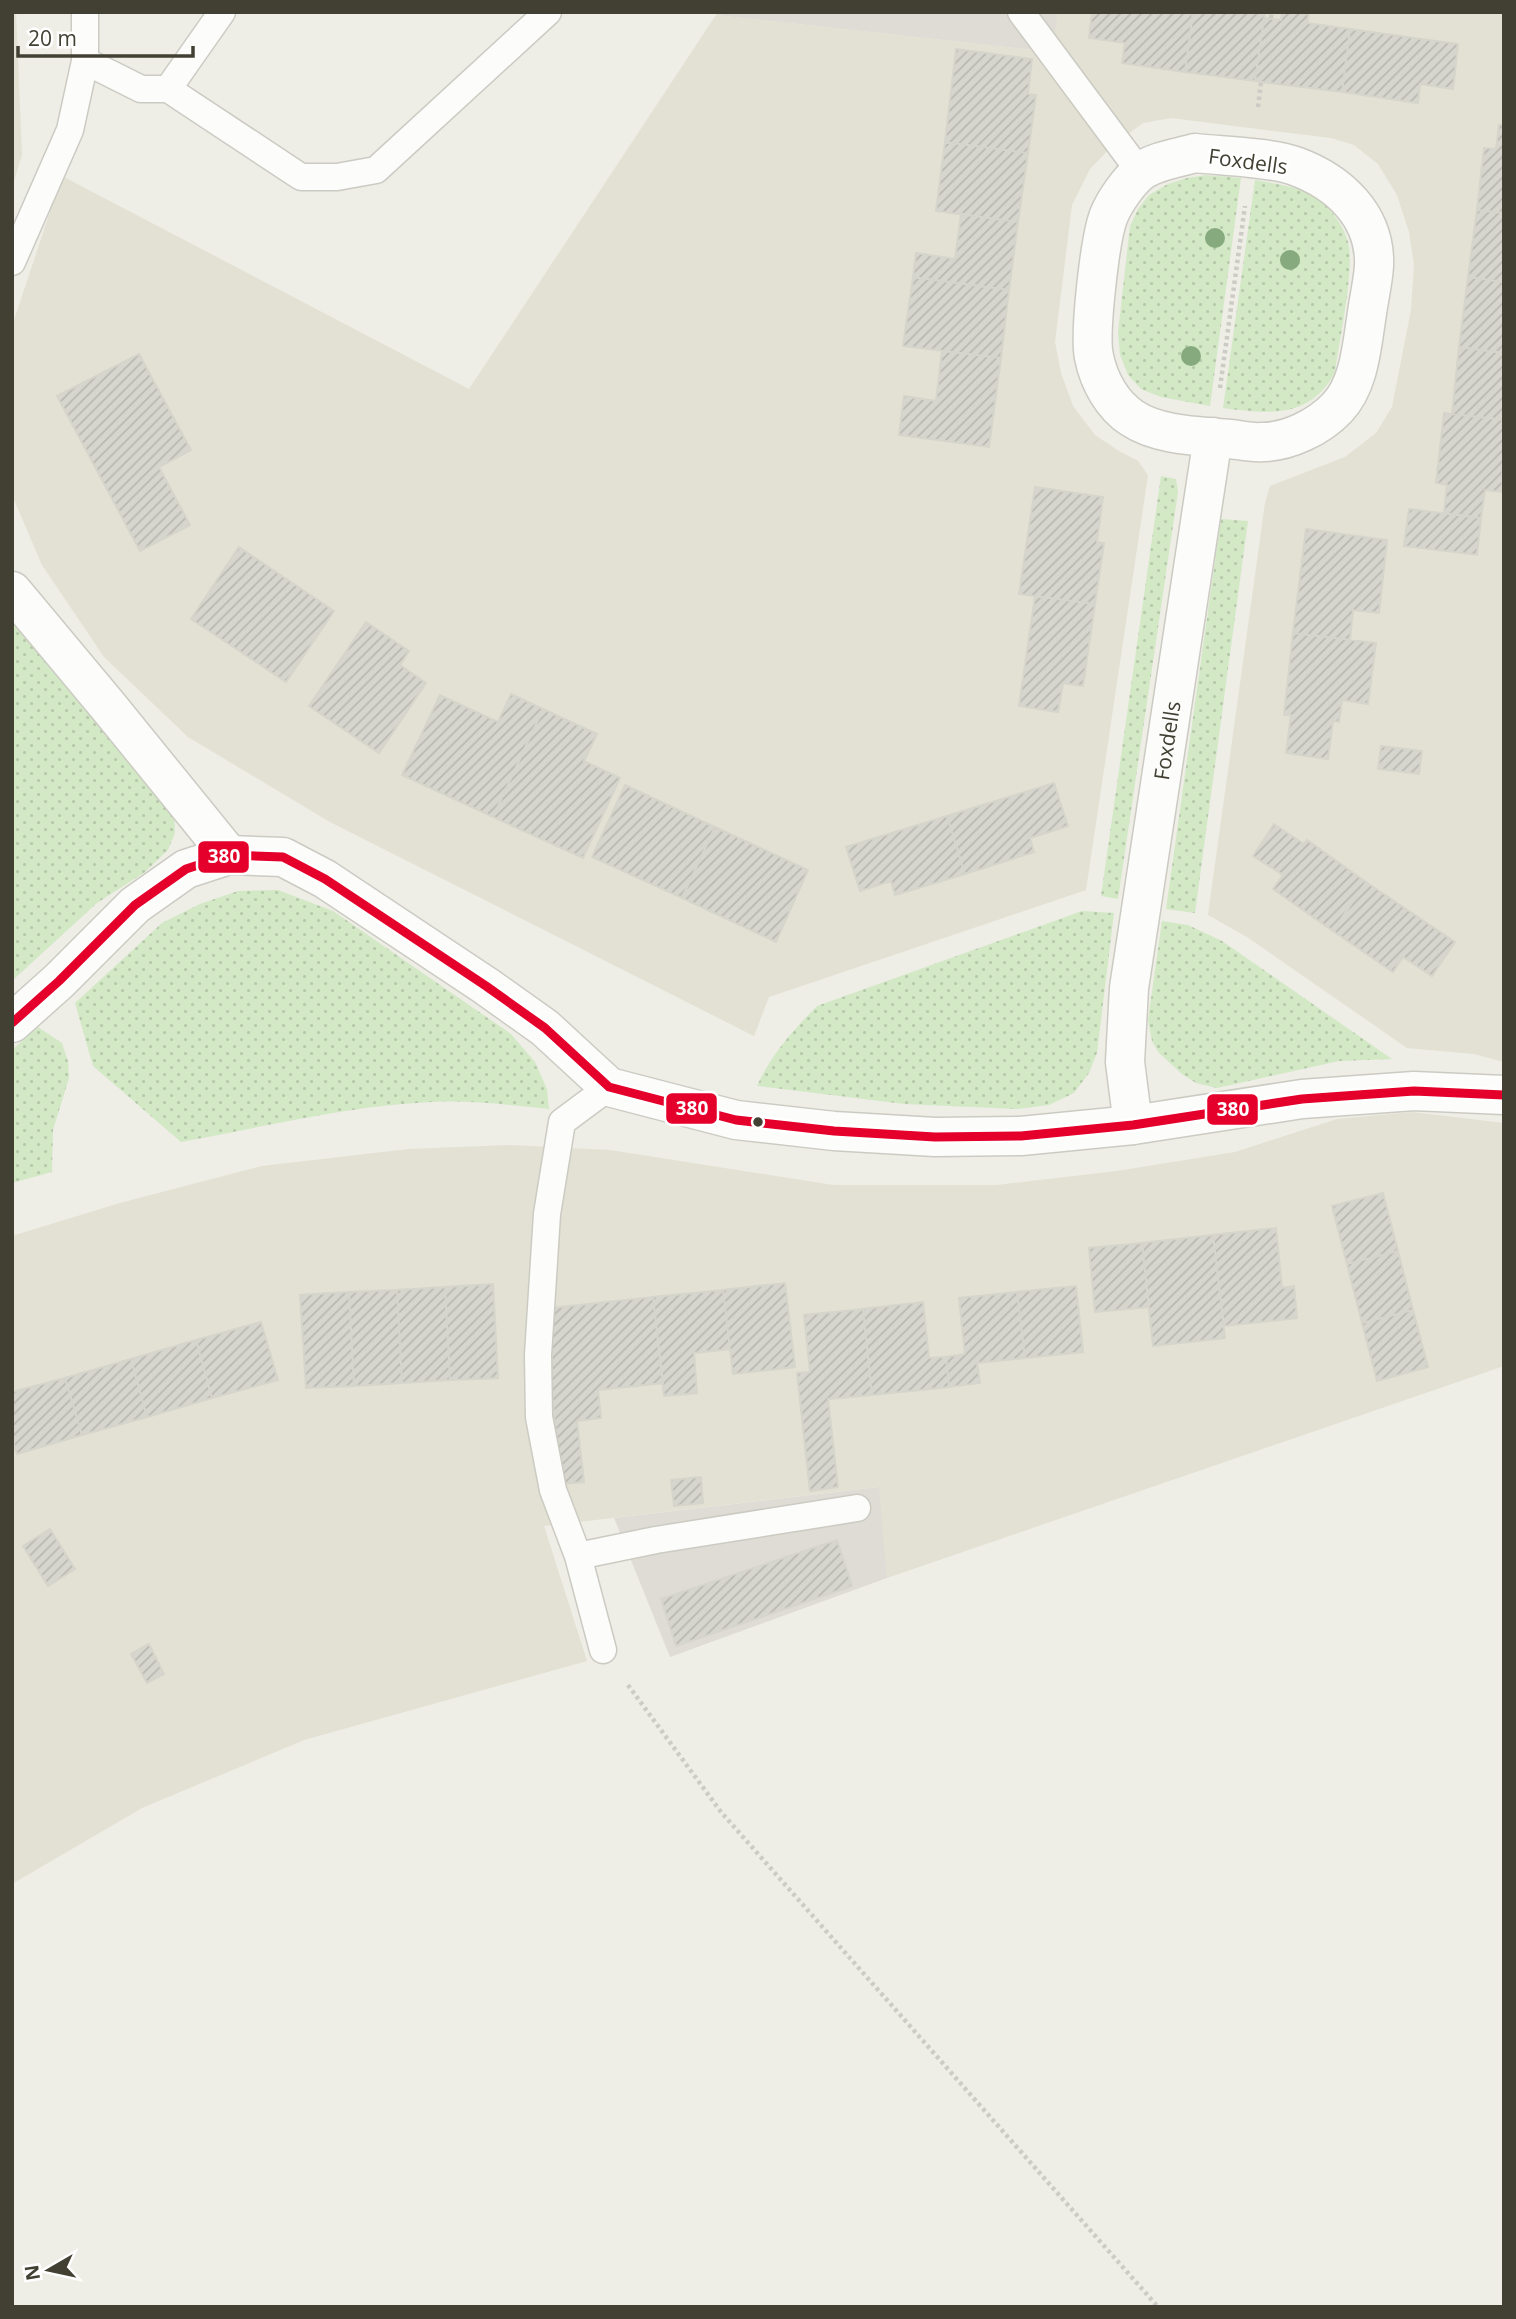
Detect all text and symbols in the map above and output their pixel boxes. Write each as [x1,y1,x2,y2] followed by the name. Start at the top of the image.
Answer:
[18,14,192,58] scale bar
[28,24,77,52] text: 20 m
[1207,142,1289,180] street label: Foxdells
[1147,699,1187,782] street label: Foxdells
[197,840,250,874] line badge: 380
[208,843,240,869] text: 380
[665,1092,718,1125] line badge: 380
[1206,1093,1259,1126] line badge: 380
[676,1095,708,1121] text: 380
[1217,1096,1249,1122] text: 380
[751,1115,765,1129] unlabelled marker
[14,2235,84,2305] north arrow
[18,2263,46,2282] text: N

